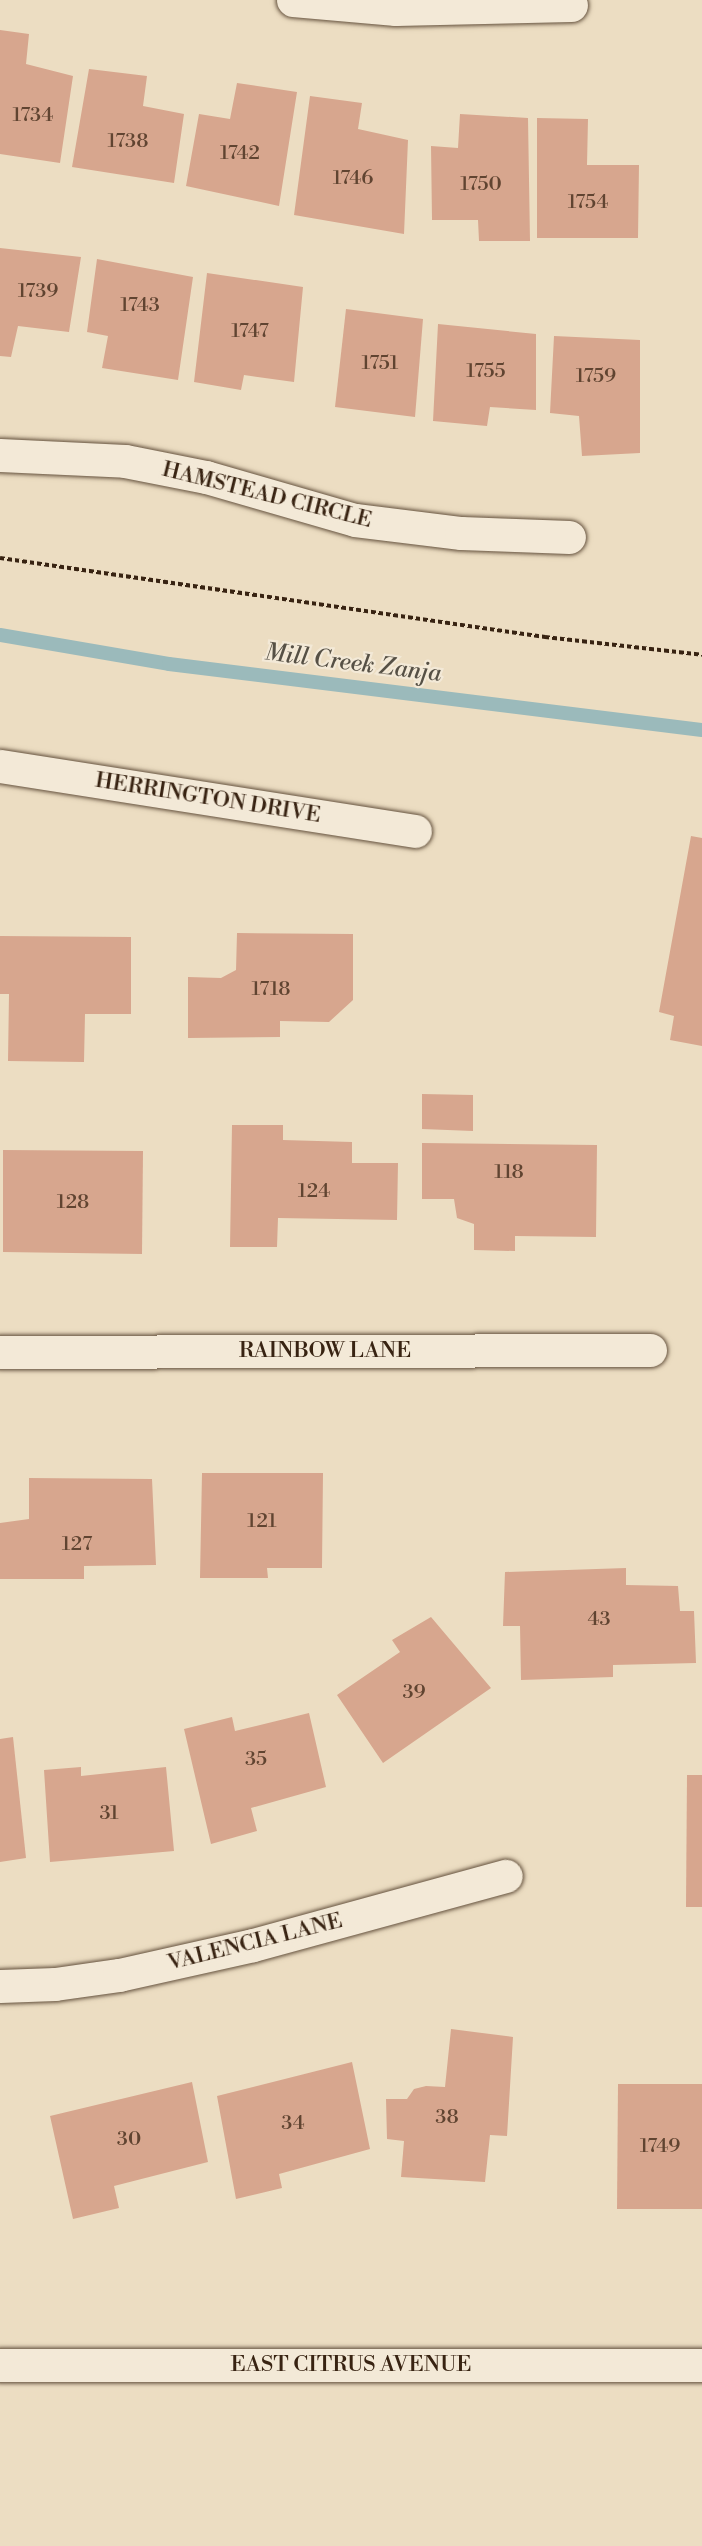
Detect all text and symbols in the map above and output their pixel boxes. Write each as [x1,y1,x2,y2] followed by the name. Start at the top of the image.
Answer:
[13,103,53,127] house number: 1734
[108,129,148,153] house number: 1738
[220,141,260,165] house number: 1742
[333,166,373,190] house number: 1746
[460,172,502,196] house number: 1750
[568,190,608,214] house number: 1754
[18,279,58,303] house number: 1739
[120,293,160,317] house number: 1743
[231,319,269,343] house number: 1747
[362,351,398,375] house number: 1751
[466,359,506,383] house number: 1755
[576,364,616,388] house number: 1759
[159,456,375,534] street label: HAMSTEAD CIRCLE
[263,639,443,689] water label: Mill Creek Zanja
[93,767,323,829] street label: HERRINGTON DRIVE
[252,977,290,1001] house number: 1718
[494,1160,524,1184] house number: 118
[298,1179,330,1203] house number: 124
[57,1190,89,1214] house number: 128
[239,1338,411,1364] street label: RAINBOW LANE
[247,1509,277,1533] house number: 121
[62,1532,92,1556] house number: 127
[588,1607,610,1631] house number: 43
[402,1680,426,1704] house number: 39
[245,1747,267,1771] house number: 35
[99,1801,119,1825] house number: 31
[165,1908,345,1976] street label: VALENCIA LANE
[435,2105,459,2129] house number: 38
[281,2111,305,2135] house number: 34
[117,2127,141,2151] house number: 30
[640,2134,680,2158] house number: 1749
[231,2352,471,2378] street label: EAST CITRUS AVENUE

